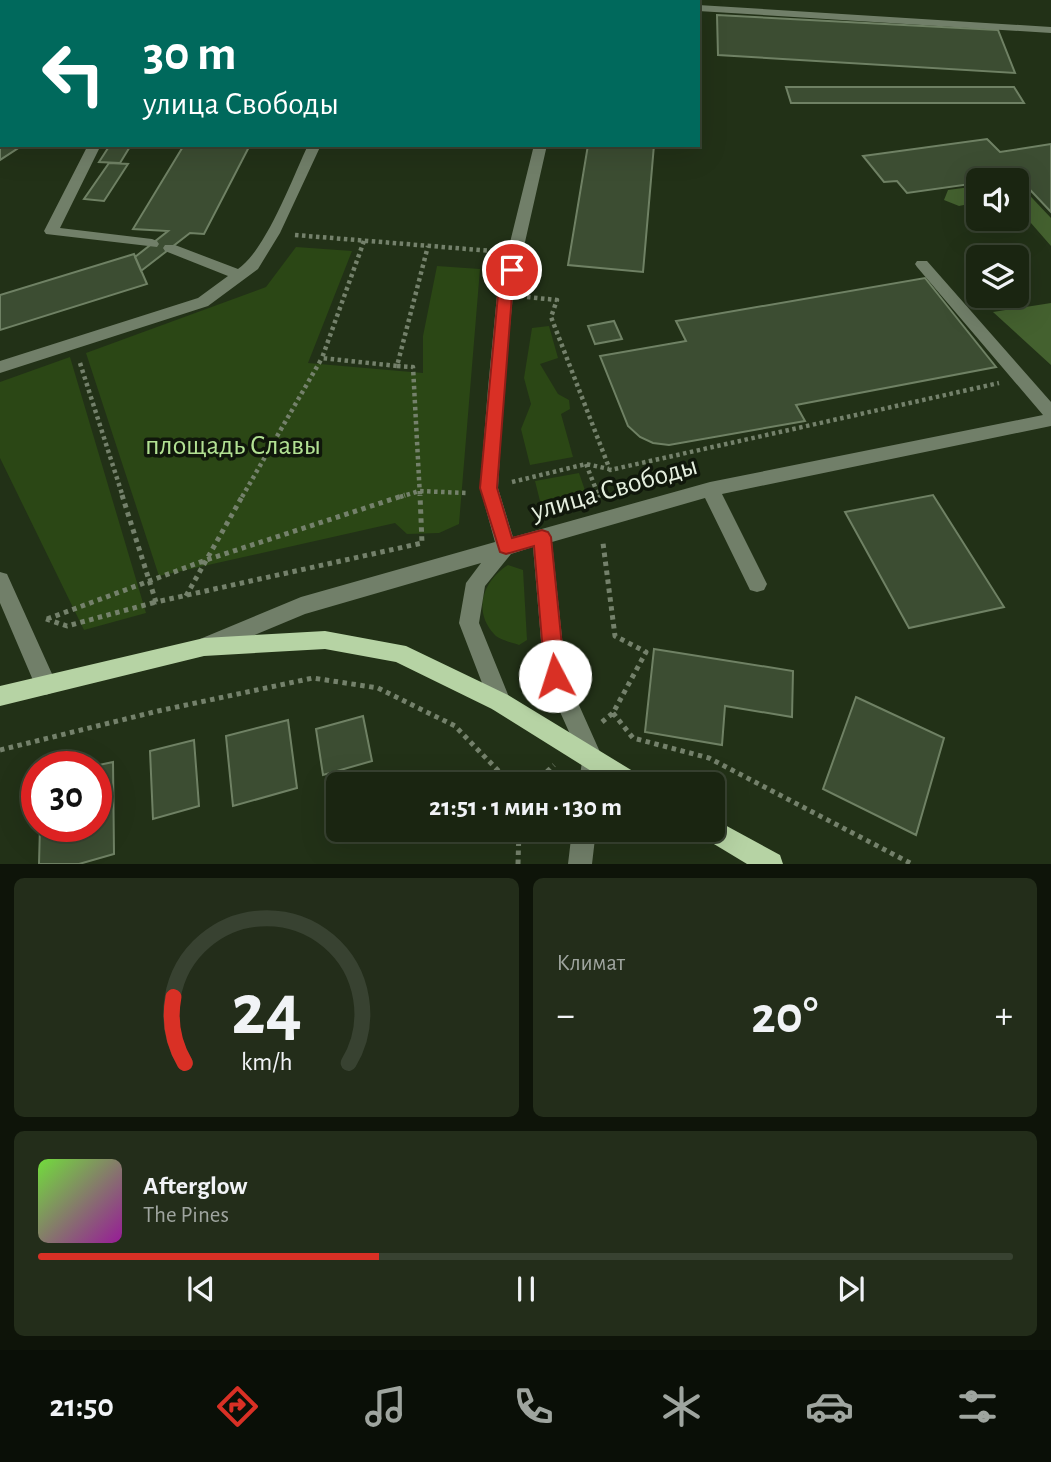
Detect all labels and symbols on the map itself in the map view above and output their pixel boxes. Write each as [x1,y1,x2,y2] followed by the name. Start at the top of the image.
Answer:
[482,240,542,300] pin
[145,432,321,460] park label: площадь Славы
[527,452,701,526] street label: улица Свободы
[518,639,592,713] position arrow
[21,751,112,842] speed limit sign: 30

